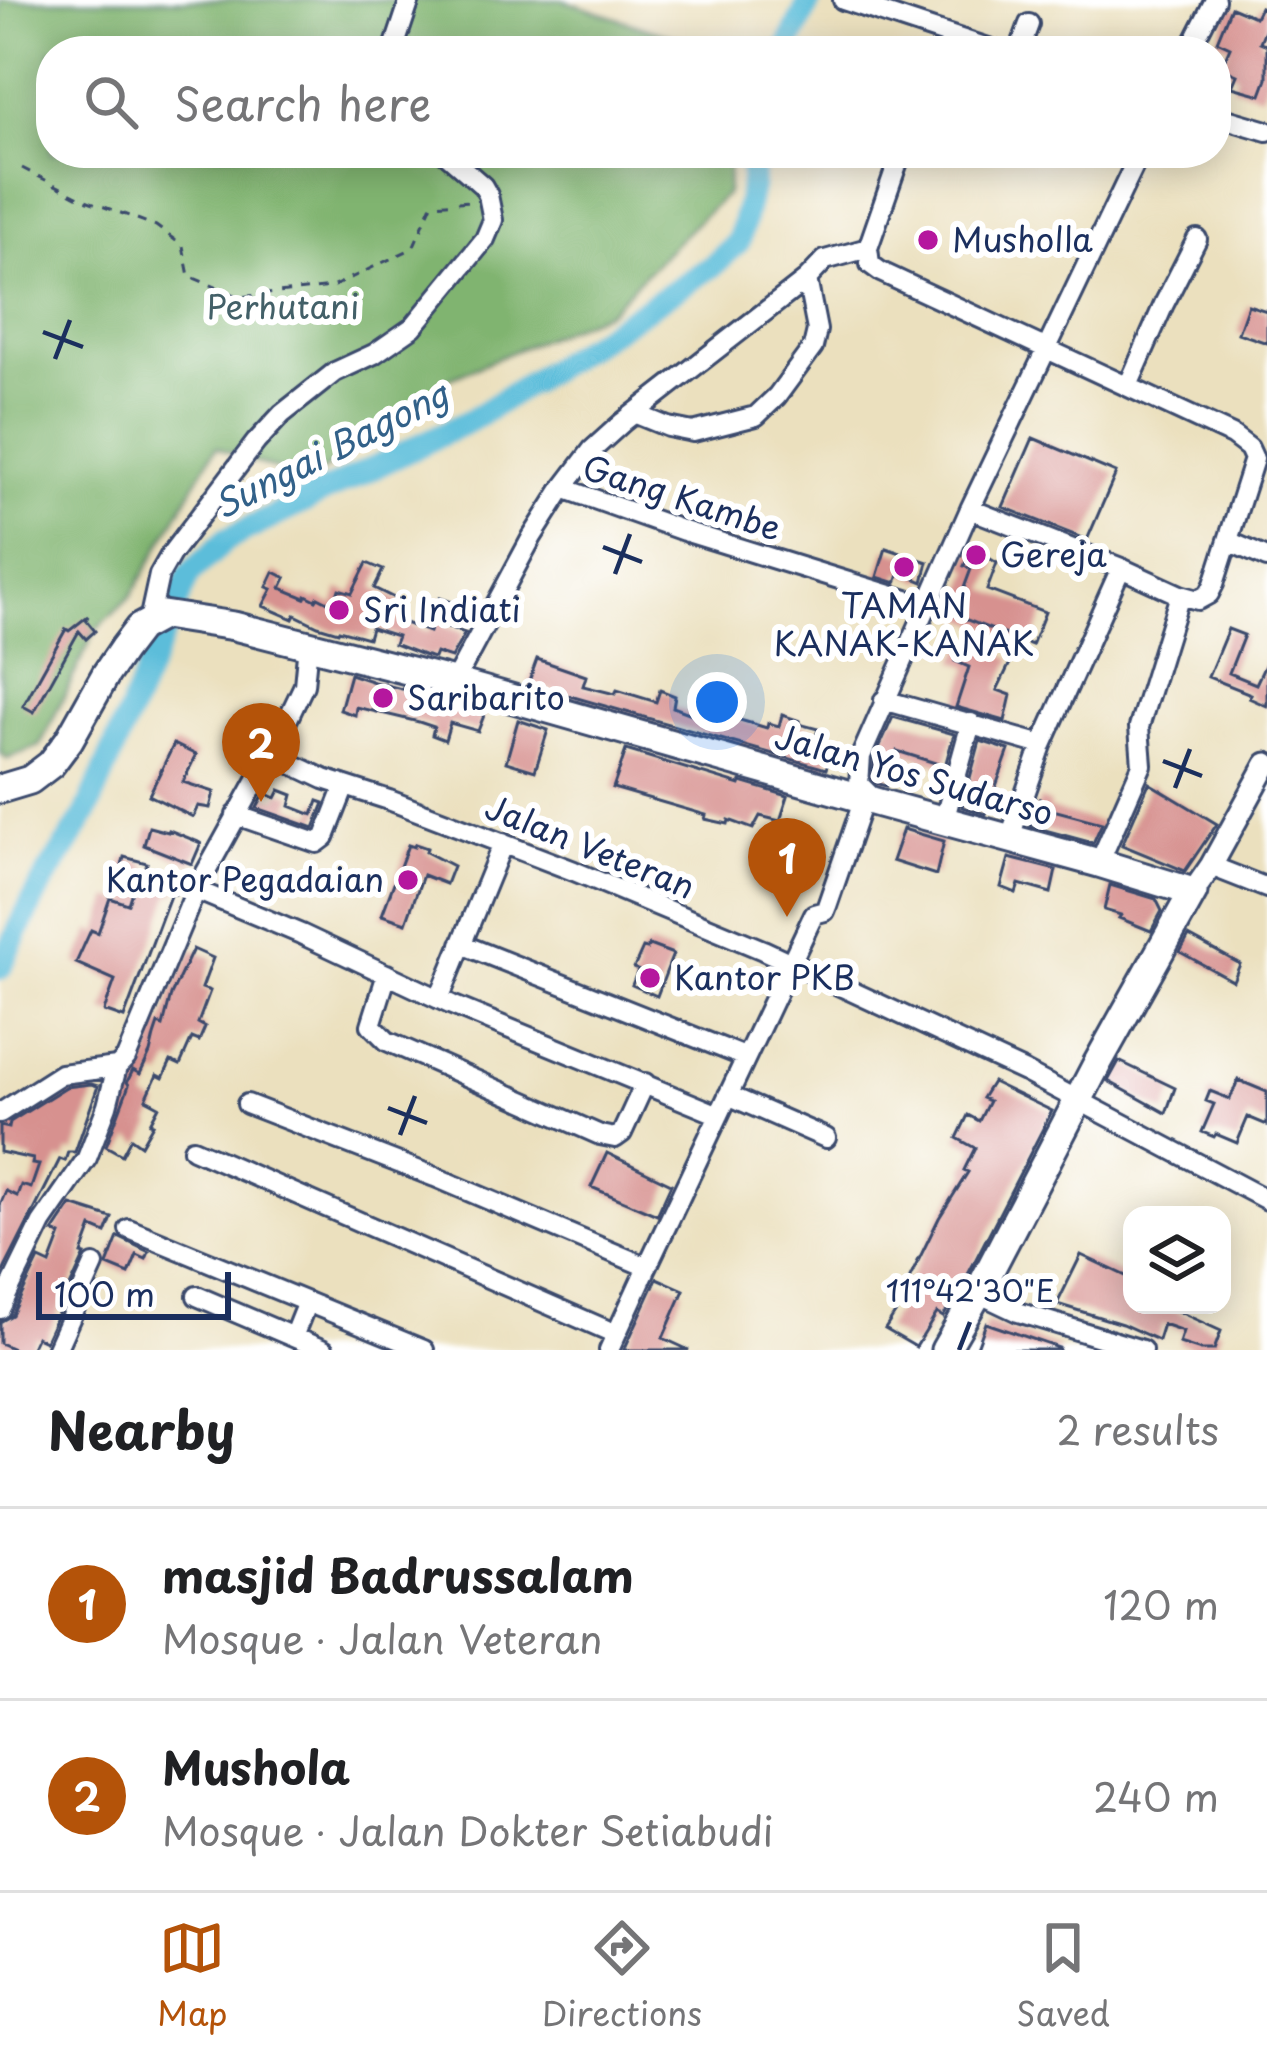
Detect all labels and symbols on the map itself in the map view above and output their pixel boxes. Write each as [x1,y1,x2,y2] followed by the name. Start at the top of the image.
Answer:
[952,213,1093,263] place label: Musholla
[915,227,941,253] marker: Musholla
[207,280,359,330] park label: Perhutani
[203,365,459,531] water label: Sungai Bagong
[577,440,788,552] street label: Gang Kambe
[1000,528,1107,578] place label: Gereja
[963,542,989,568] marker: Gereja
[891,554,917,580] marker: TAMAN KANAK-KANAK
[774,579,1034,667] place label: TAMAN KANAK-KANAK
[363,583,521,633] place label: Sri Indiati
[326,597,352,623] marker: Sri Indiati
[407,671,565,721] place label: Saribarito
[687,672,747,732] your location
[370,685,396,711] marker: Saribarito
[222,703,300,802] pin: 2
[770,709,1060,837] street label: Jalan Yos Sudarso
[478,780,703,910] street label: Jalan Veteran
[748,818,826,917] pin: 1
[106,853,384,903] place label: Kantor Pegadaian
[395,867,421,893] marker: Kantor Pegadaian
[674,951,855,1001] place label: Kantor PKB
[637,965,663,991] marker: Kantor PKB
[36,1266,231,1319] scale bar
[886,1267,1054,1312] text: 111°42'30"E

